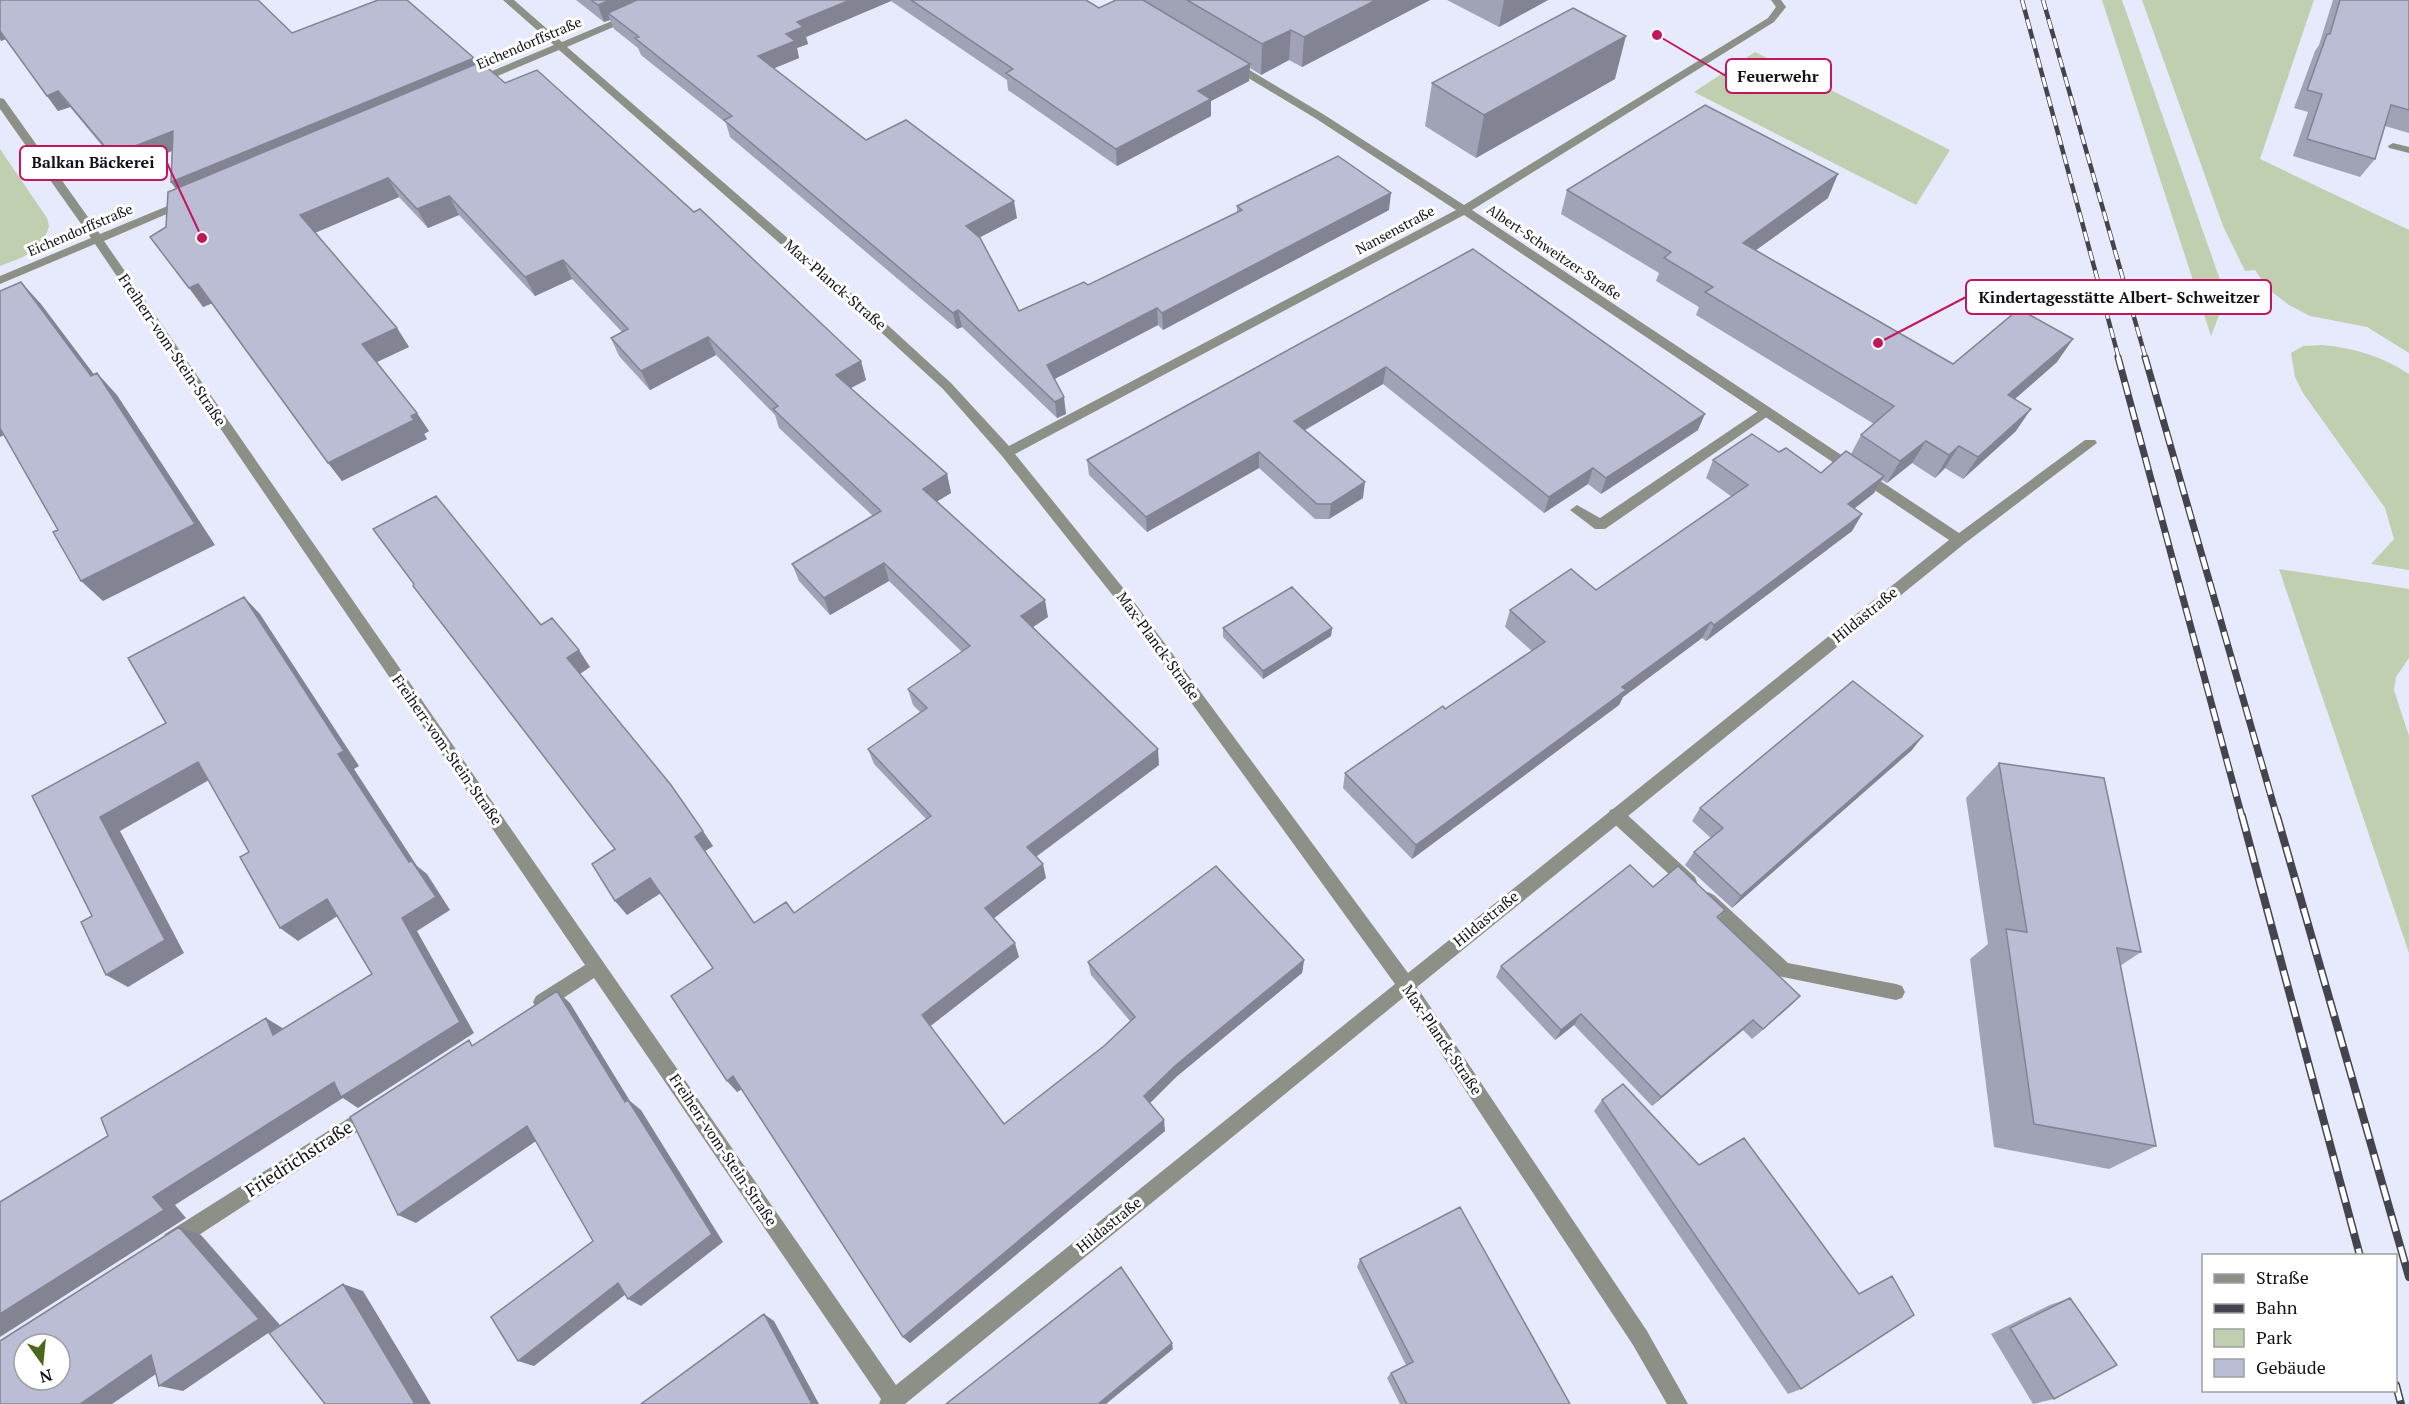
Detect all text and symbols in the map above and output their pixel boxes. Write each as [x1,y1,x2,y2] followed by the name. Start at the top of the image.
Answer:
[473,12,584,73] street label: Eichendorffstraße
[1726,59,1831,93] callout: Feuerwehr
[1737,65,1819,87] text: Feuerwehr
[20,146,167,180] callout: Balkan Bäckerei
[32,151,155,173] text: Balkan Bäckerei
[24,199,135,260] street label: Eichendorffstraße
[1483,199,1625,304] street label: Albert-Schweitzer-Straße
[1352,201,1438,258] street label: Nansenstraße
[780,234,891,334] street label: Max-Planck-Straße
[114,270,231,429] street label: Freiherr-vom-Stein-Straße
[1966,280,2271,314] callout: Kindertagesstätte Albert- Schweitzer
[1978,286,2260,308] text: Kindertagesstätte Albert- Schweitzer
[1828,582,1901,647] street label: Hildastraße
[1113,587,1205,703] street label: Max-Planck-Straße
[388,670,507,829] street label: Freiherr-vom-Stein-Straße
[1449,886,1522,951] street label: Hildastraße
[1398,980,1487,1098] street label: Max-Planck-Straße
[665,1070,782,1229] street label: Freiherr-vom-Stein-Straße
[240,1114,357,1202] street label: Friedrichstraße
[1072,1192,1145,1257] street label: Hildastraße
[2202,1254,2397,1392] legend
[2256,1265,2309,1289] text: Straße
[2256,1295,2298,1319] text: Bahn
[2256,1325,2293,1349] text: Park
[12,1332,72,1392] north arrow
[2256,1355,2326,1379] text: Gebäude
[37,1364,55,1389] text: N

